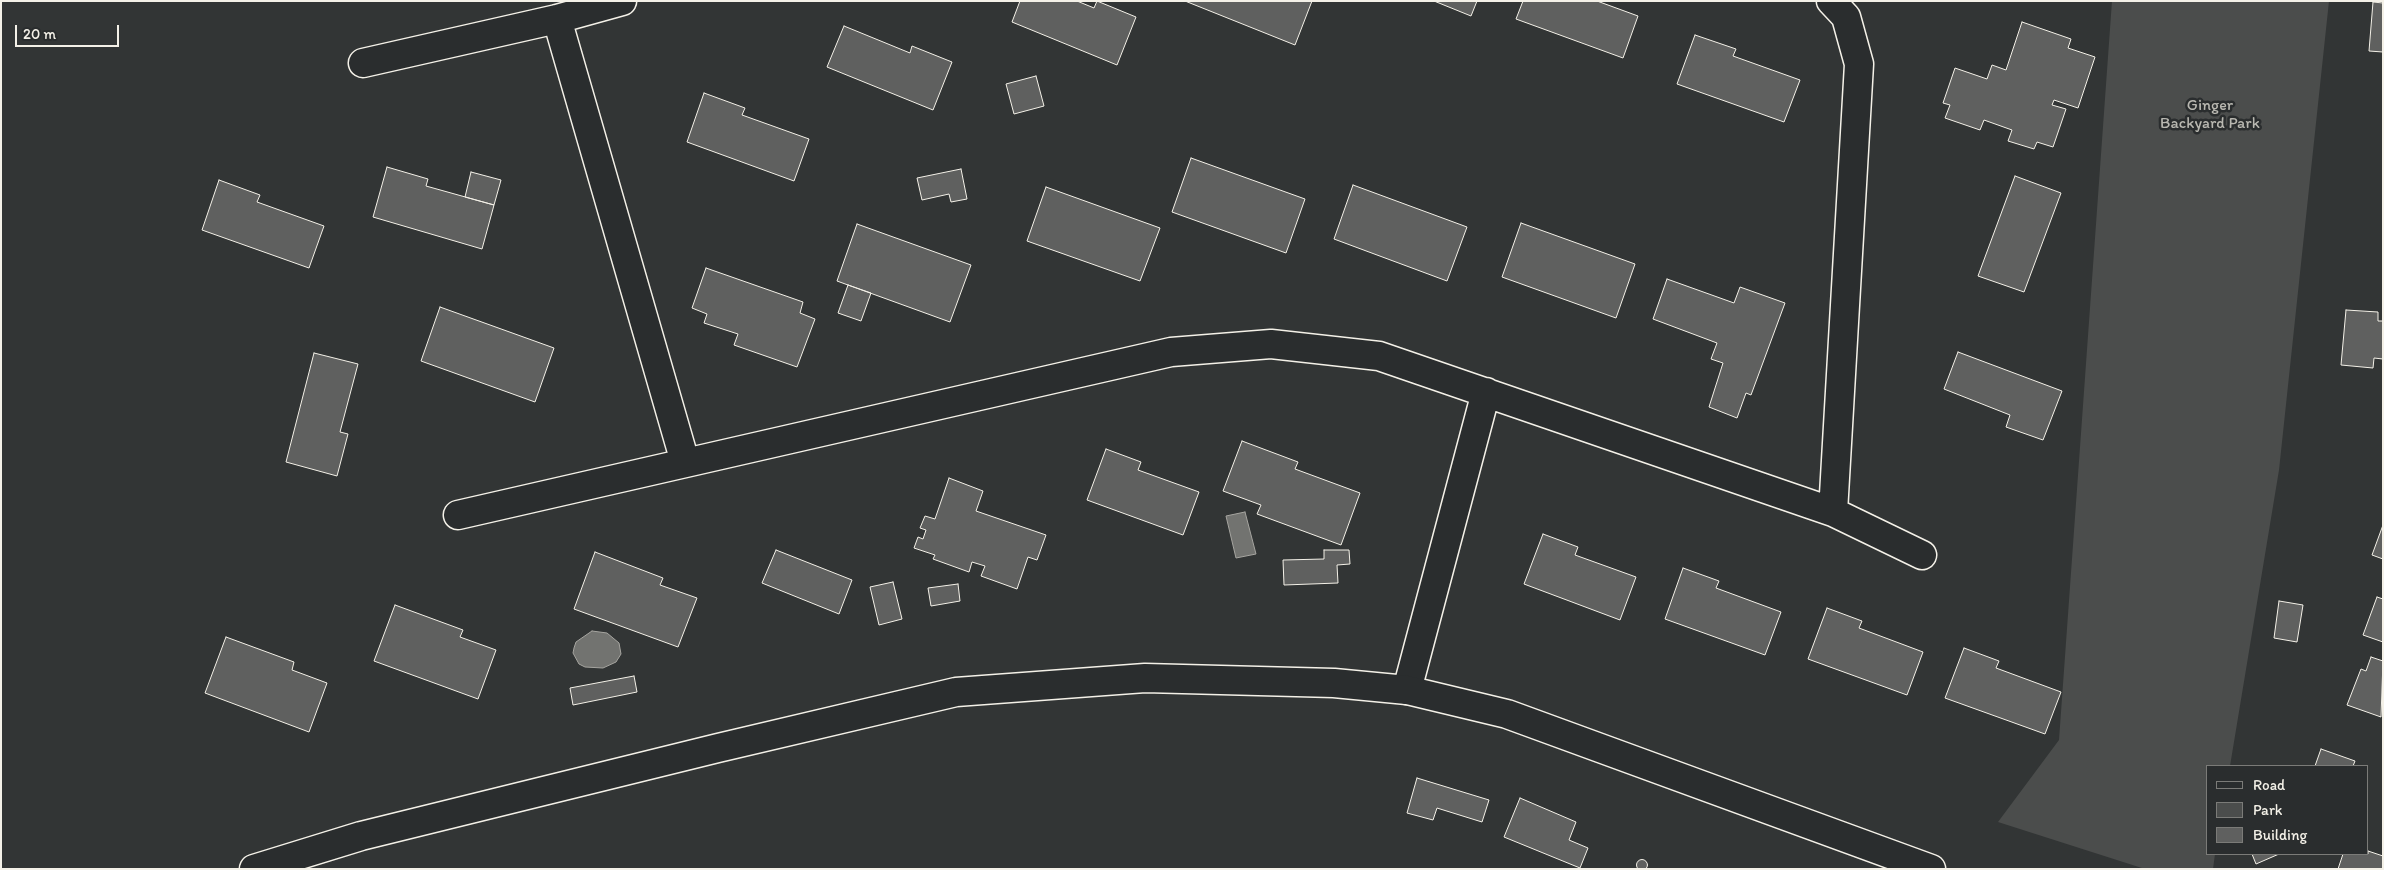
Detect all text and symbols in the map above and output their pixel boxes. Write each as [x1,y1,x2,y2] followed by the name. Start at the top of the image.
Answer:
[18,15,121,47] scale bar
[23,25,56,43] text: 20 m
[2160,96,2260,134] park label: Ginger Backyard Park
[2206,765,2369,855] legend
[2253,776,2285,794] text: Road
[2253,801,2283,819] text: Park
[2253,826,2307,844] text: Building

